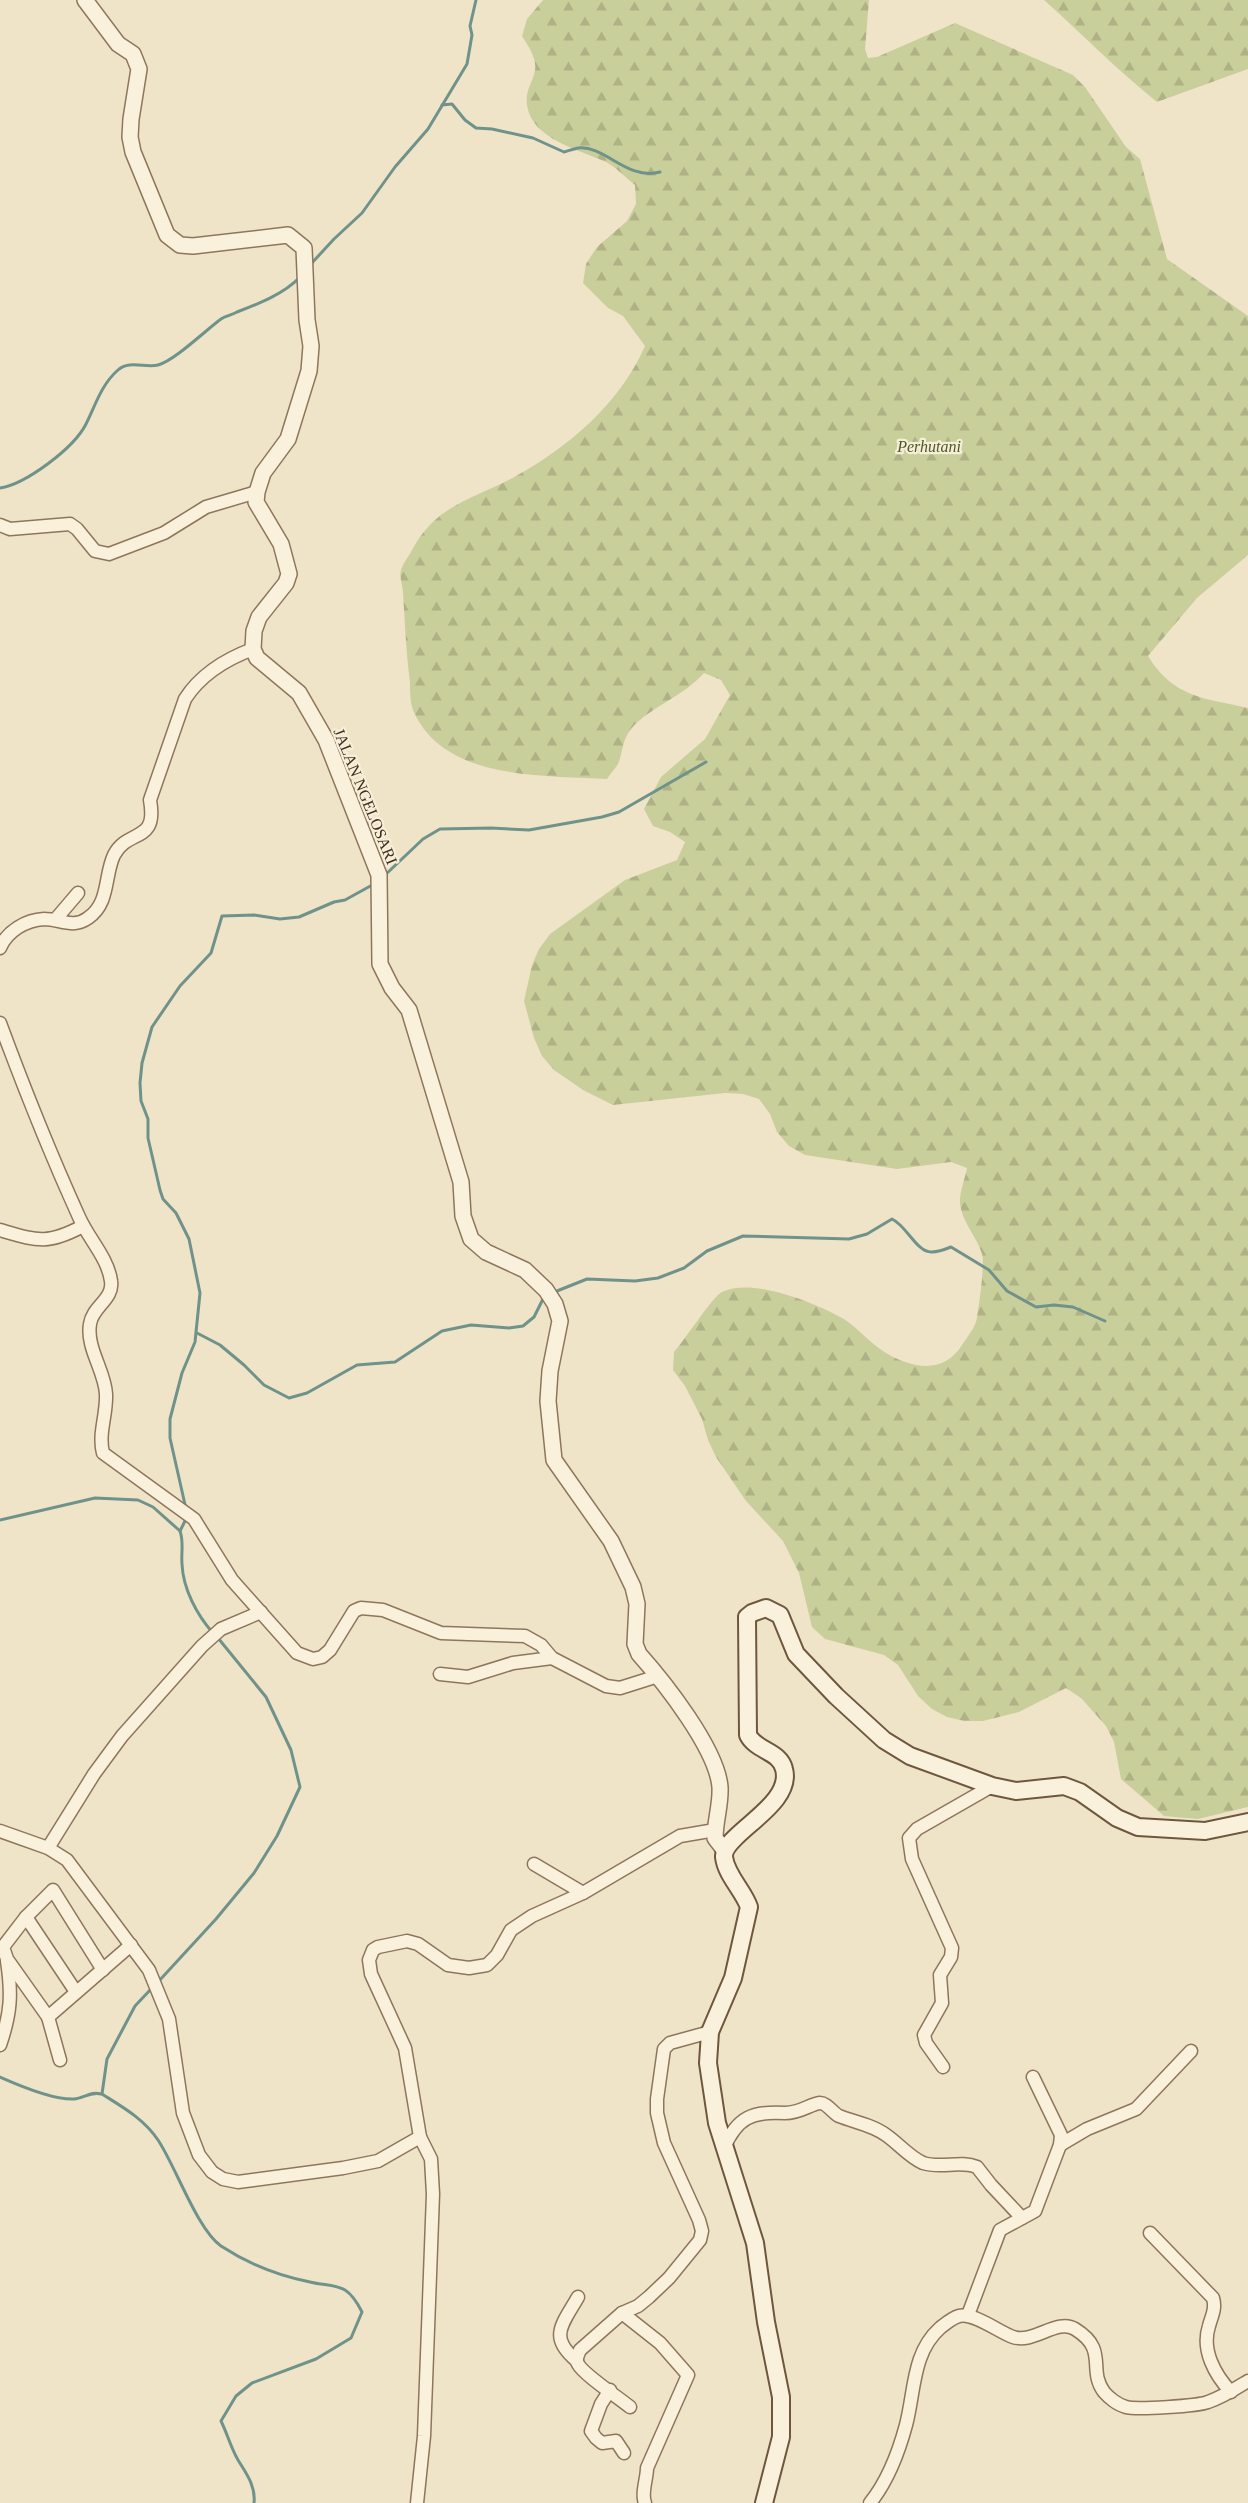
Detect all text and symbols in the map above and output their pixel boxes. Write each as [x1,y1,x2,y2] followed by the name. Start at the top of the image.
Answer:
[896,438,961,455] park label: Perhutani
[330,726,401,867] street label: JALAN NGELOSARI

